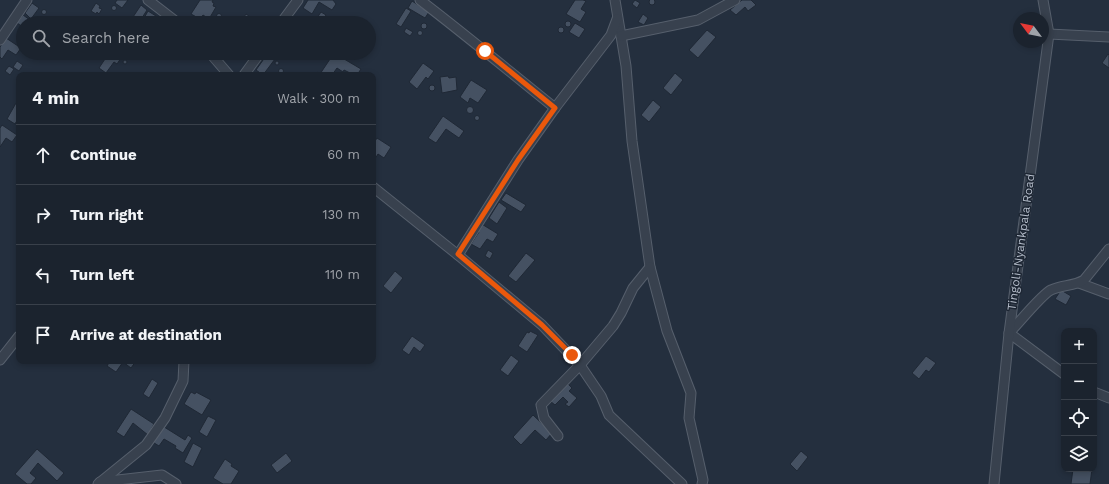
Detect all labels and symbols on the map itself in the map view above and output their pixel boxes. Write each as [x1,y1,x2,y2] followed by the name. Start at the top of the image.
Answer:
[1013,12,1049,48] north arrow
[476,42,494,60] route start
[1004,173,1038,311] street label: Tingoli-Nyankpala Road
[563,346,581,364] route end

